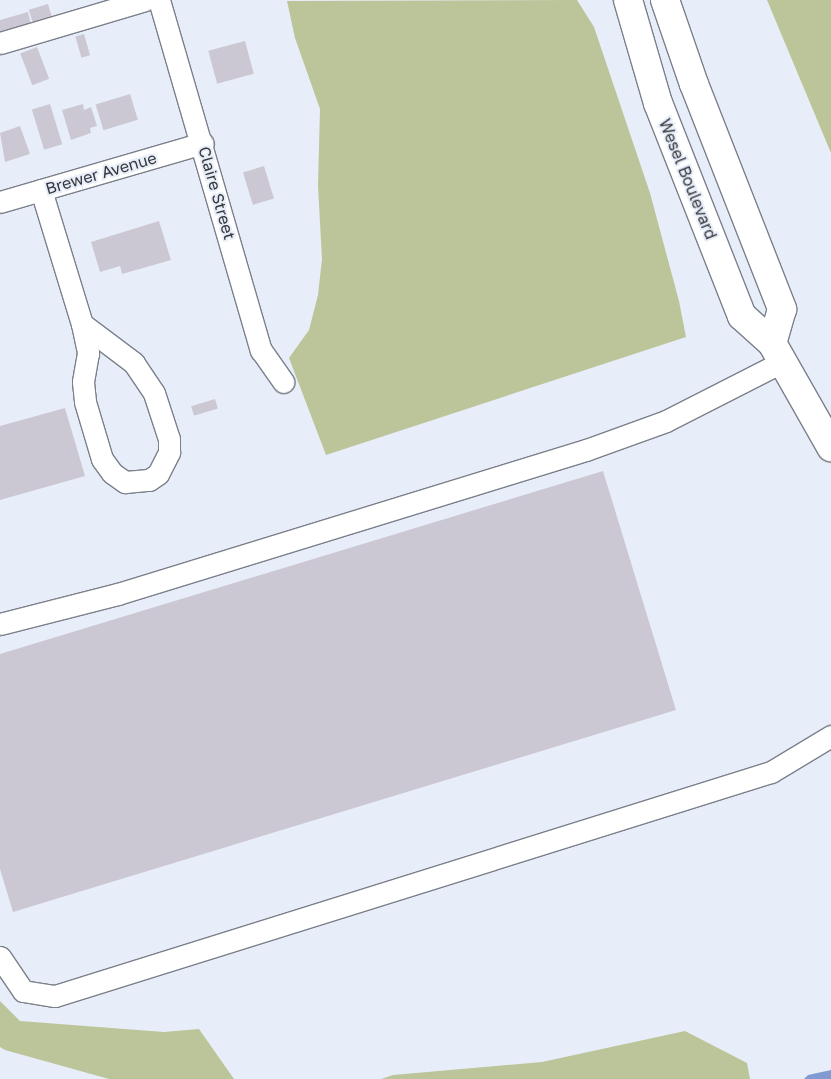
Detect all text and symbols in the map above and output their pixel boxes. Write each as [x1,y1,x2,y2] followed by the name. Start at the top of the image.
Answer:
[655,116,721,242] street label: Wesel Boulevard
[195,144,239,242] street label: Claire Street
[43,148,159,198] street label: Brewer Avenue

